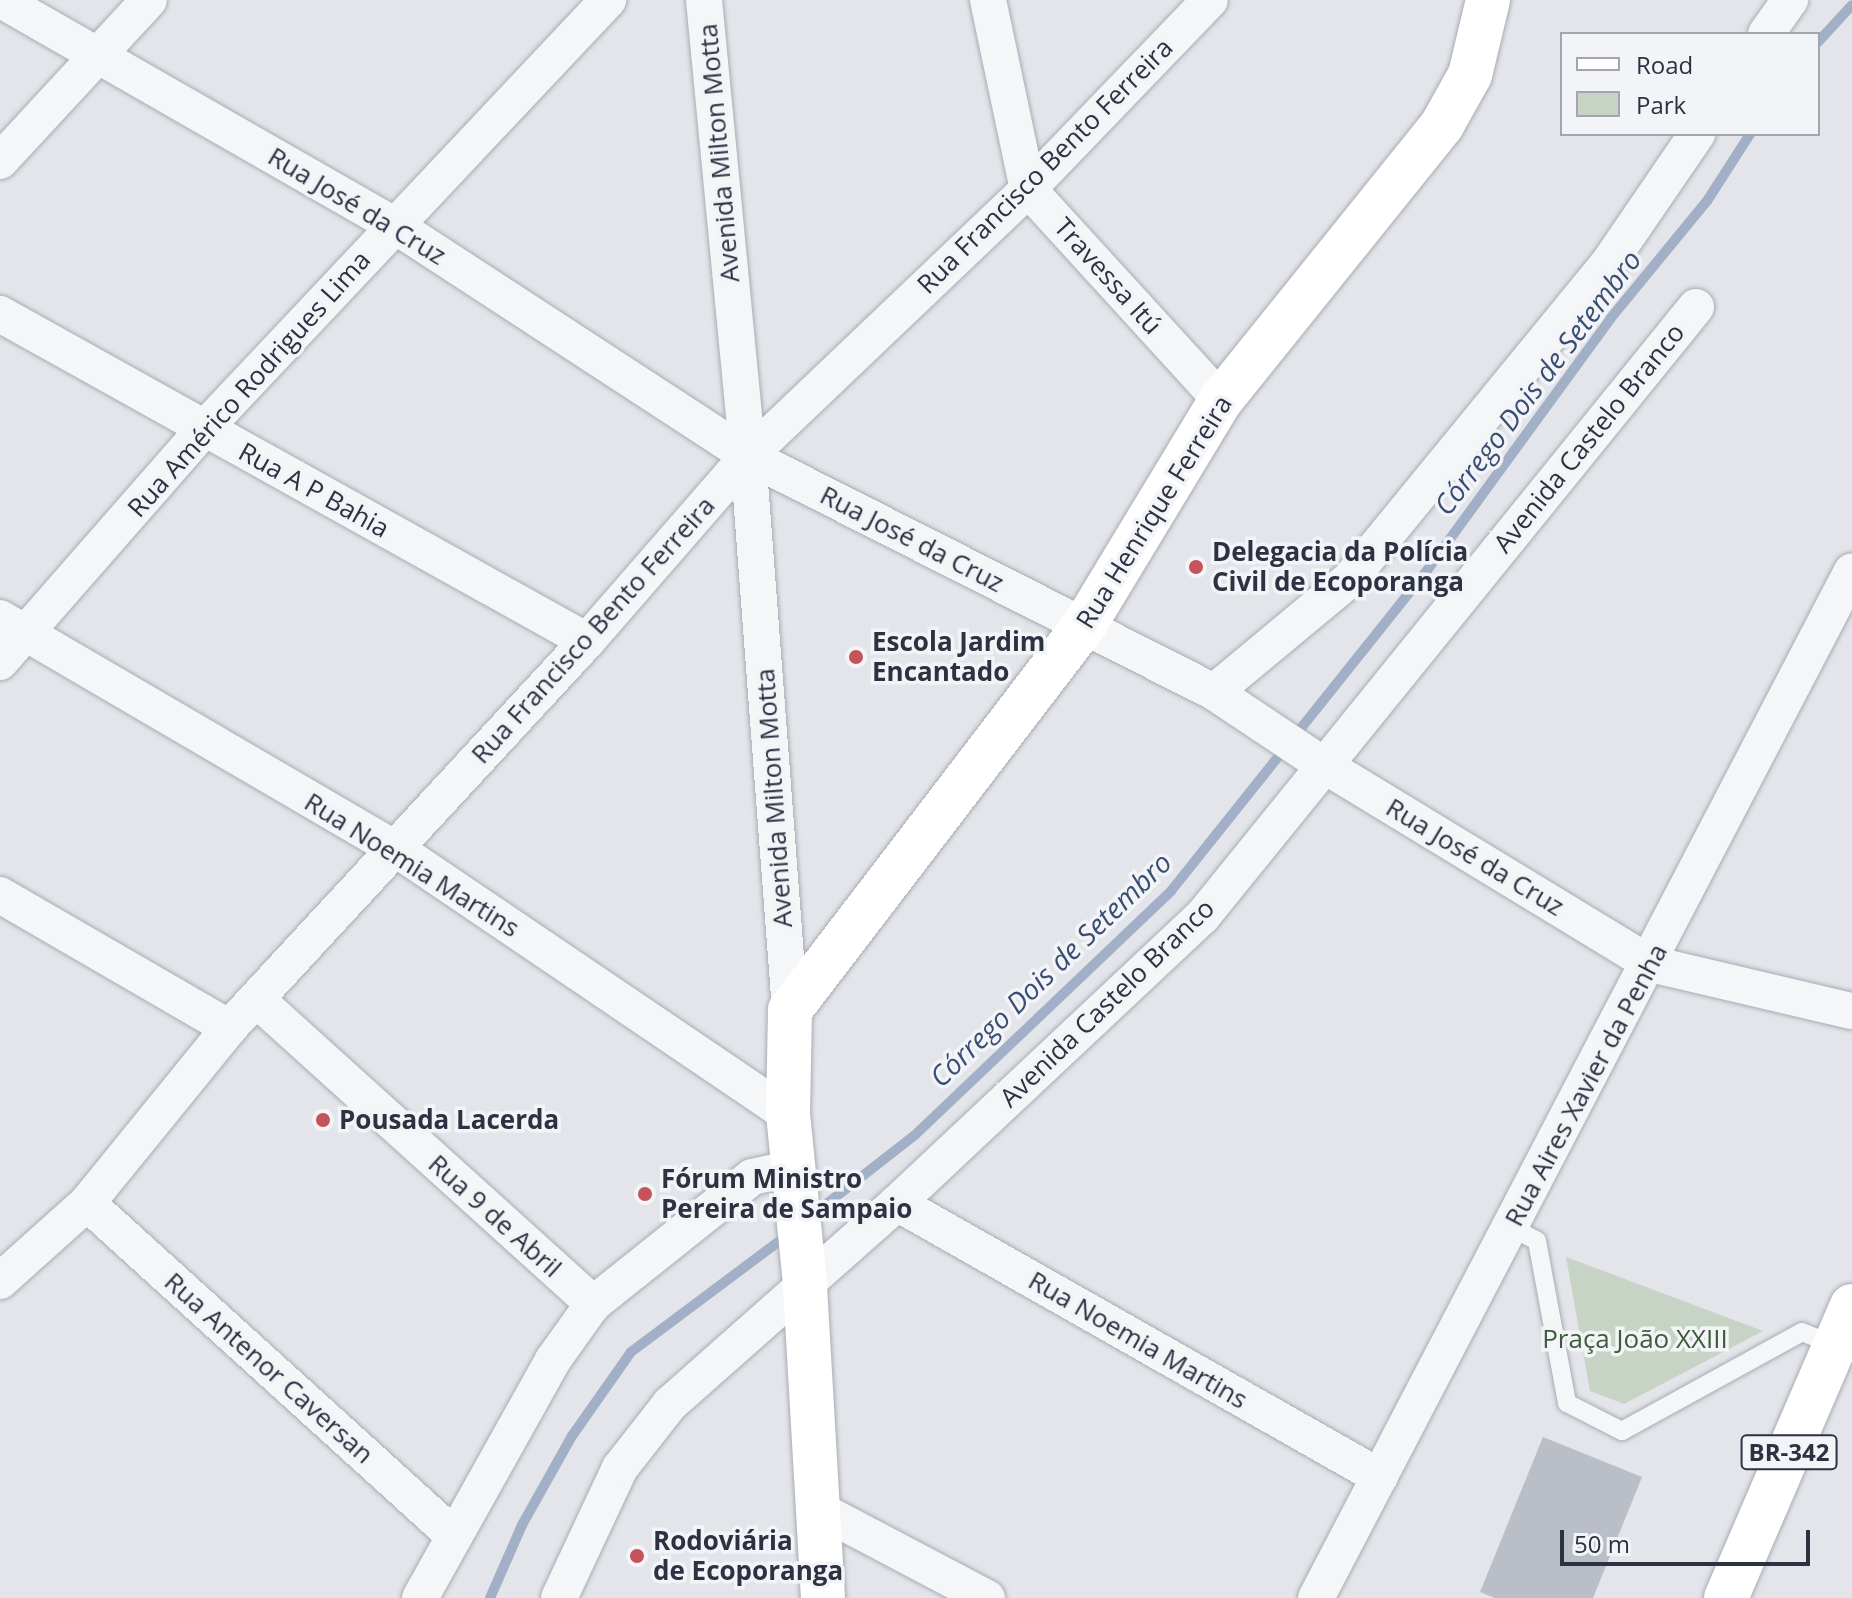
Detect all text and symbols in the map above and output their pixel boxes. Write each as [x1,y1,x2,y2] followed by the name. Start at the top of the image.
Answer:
[692,22,746,284] street label: Avenida Milton Motta
[911,32,1179,300] street label: Rua Francisco Bento Ferreira
[1560,32,1820,136] legend
[1636,48,1693,81] text: Road
[1636,88,1686,121] text: Park
[262,141,452,271] street label: Rua José da Cruz
[1048,212,1168,340] street label: Travessa Itú
[1426,243,1648,521] water label: Córrego Dois de Setembro
[121,244,377,524] street label: Rua Américo Rodrigues Lima
[1487,317,1691,559] street label: Avenida Castelo Branco
[1070,390,1238,634] street label: Rua Henrique Ferreira
[233,436,395,544] street label: Rua A P Bahia
[815,479,1009,599] street label: Rua José da Cruz
[465,490,721,770] street label: Rua Francisco Bento Ferreira
[1212,536,1468,598] place label: Delegacia da Polícia Civil de Ecoporanga
[1187,558,1205,576] marker: Delegacia da Polícia Civil de Ecoporanga
[872,626,1045,688] place label: Escola Jardim Encantado
[847,648,865,666] marker: Escola Jardim Encantado
[749,667,799,929] street label: Avenida Milton Motta
[299,786,525,944] street label: Rua Noemia Martins
[1380,792,1570,922] street label: Rua José da Cruz
[922,845,1178,1093] water label: Córrego Dois de Setembro
[993,893,1221,1113] street label: Avenida Castelo Branco
[1498,939,1674,1231] street label: Rua Aires Xavier da Penha
[339,1104,559,1136] place label: Pousada Lacerda
[314,1111,332,1129] marker: Pousada Lacerda
[422,1148,568,1284] street label: Rua 9 de Abril
[661,1163,912,1224] place label: Fórum Ministro Pereira de Sampaio
[636,1185,654,1203] marker: Fórum Ministro Pereira de Sampaio
[1023,1265,1253,1415] street label: Rua Noemia Martins
[158,1266,380,1470] street label: Rua Antenor Caversan
[1542,1323,1728,1355] park label: Praça João XXIII
[1739,1432,1839,1472] road number: BR-342
[1564,1514,1814,1564] scale bar
[653,1525,843,1586] place label: Rodoviária de Ecoporanga
[1574,1527,1630,1560] text: 50 m
[628,1547,646,1565] marker: Rodoviária de Ecoporanga

